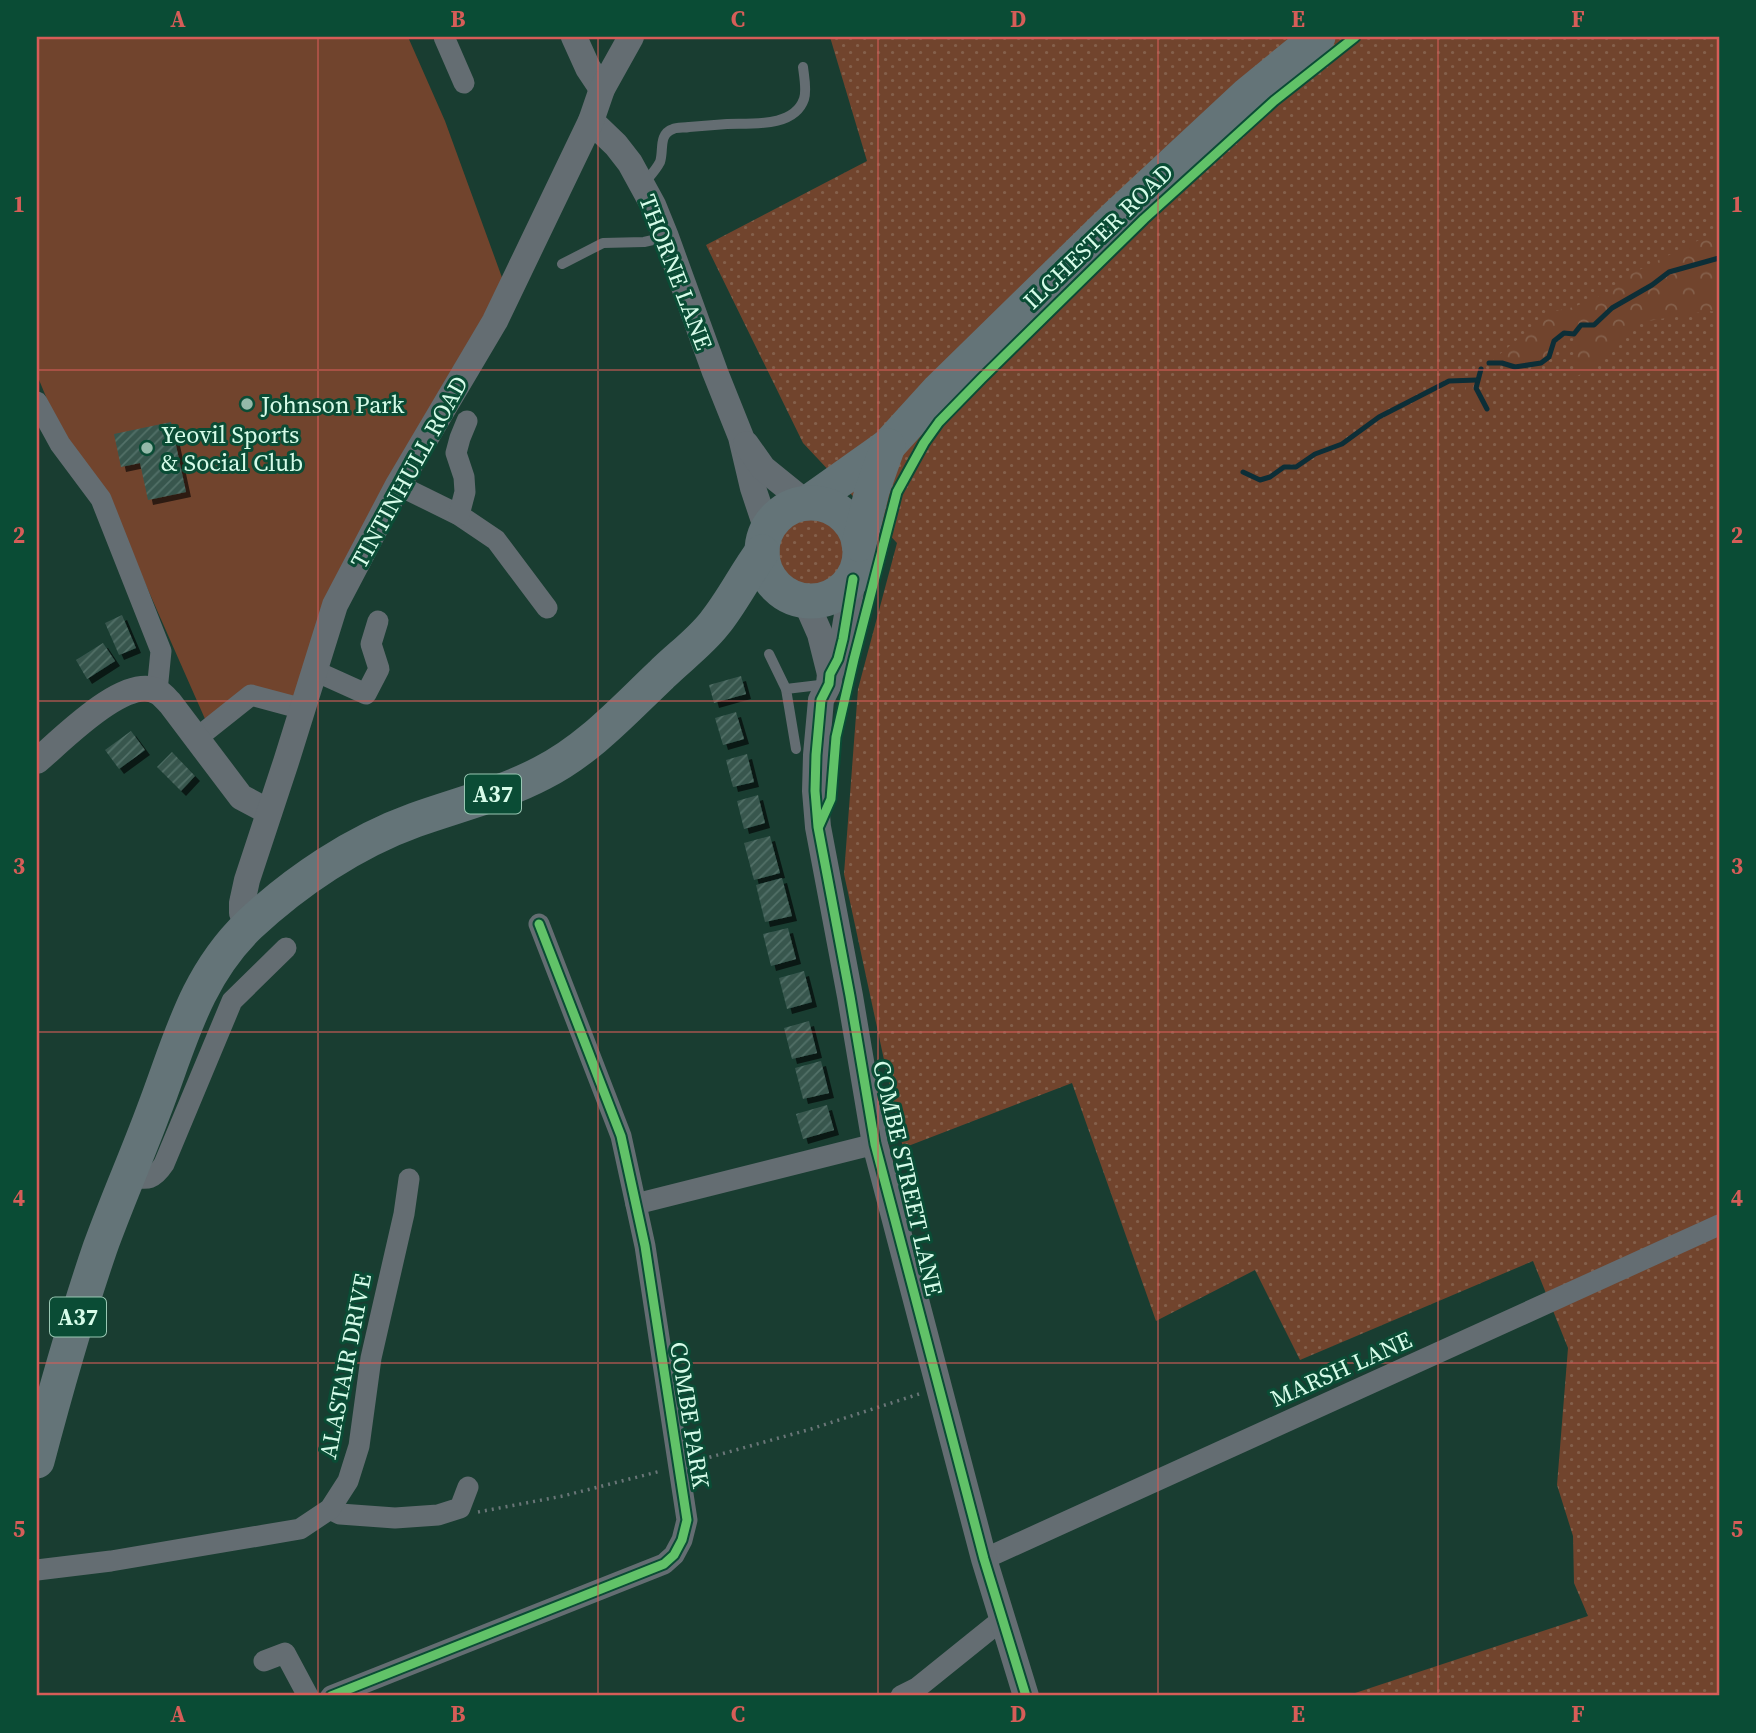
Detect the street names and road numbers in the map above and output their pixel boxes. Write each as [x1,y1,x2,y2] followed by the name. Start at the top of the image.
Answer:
[1016,156,1180,316] street label: ILCHESTER ROAD
[631,189,721,355] street label: THORNE LANE
[342,370,476,574] street label: TINTINHULL ROAD
[465,774,521,814] road number: A37
[865,1057,951,1299] street label: COMBE STREET LANE
[311,1271,379,1461] street label: ALASTAIR DRIVE
[50,1298,106,1336] road number: A37
[1265,1323,1417,1415] street label: MARSH LANE
[662,1339,718,1491] street label: COMBE PARK

